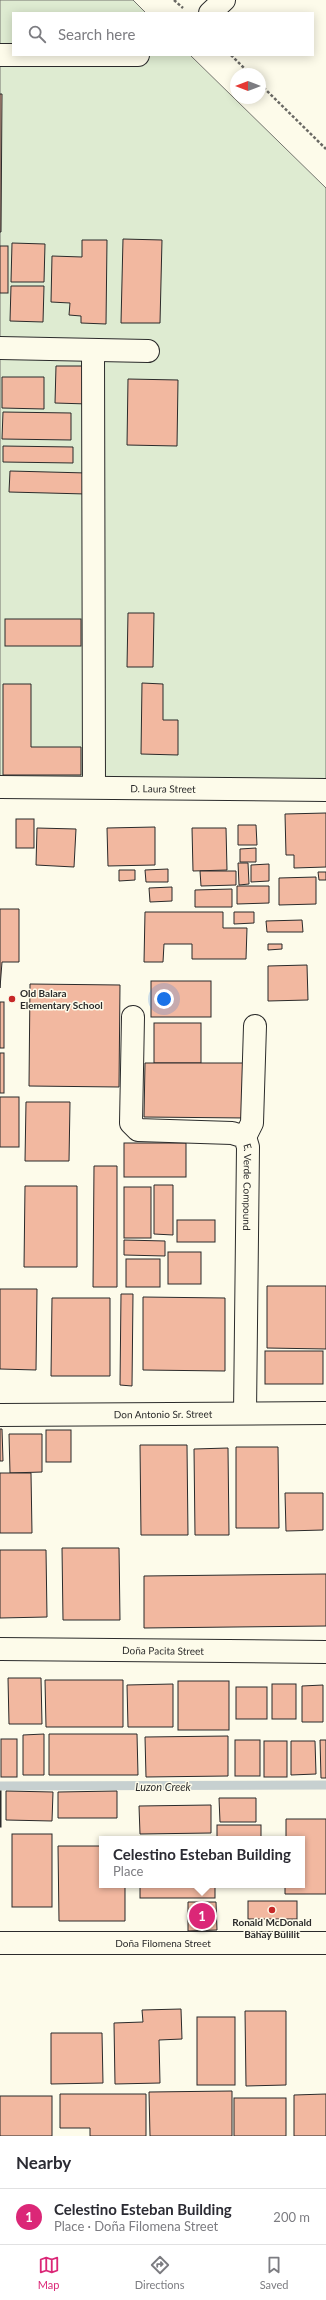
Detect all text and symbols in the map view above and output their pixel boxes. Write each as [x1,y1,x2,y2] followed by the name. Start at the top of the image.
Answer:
[12,12,314,56] search box
[26,23,48,45] icon: search
[58,25,135,43] text: Search here
[230,68,266,104] north arrow
[130,782,196,795] street label: D. Laura Street
[20,987,103,1011] place label: Old Balara Elementary School
[154,989,174,1009] your location
[7,994,17,1004] marker: Old Balara Elementary School
[241,1142,254,1231] street label: E. Verde Compound
[114,1408,213,1420] street label: Don Antonio Sr. Street
[122,1644,204,1657] street label: Doña Pacita Street
[135,1780,192,1793] water label: Luzon Creek
[99,1836,305,1888] popup
[113,1845,291,1863] text: Celestino Esteban Building
[113,1863,143,1879] text: Place
[189,1901,215,1931] pin: 1
[267,1905,277,1915] marker: Ronald McDonald Bahay Bulilit
[232,1916,312,1940] place label: Ronald McDonald Bahay Bulilit
[115,1937,211,1949] street label: Doña Filomena Street
[16,2152,71,2173] text: Nearby
[54,2200,232,2218] text: Celestino Esteban Building
[25,2209,33,2225] text: 1
[273,2209,310,2225] text: 200 m
[54,2218,218,2234] text: Place · Doña Filomena Street
[38,2254,60,2291] tab: Map
[135,2254,184,2291] tab: Directions
[260,2254,288,2291] tab: Saved

